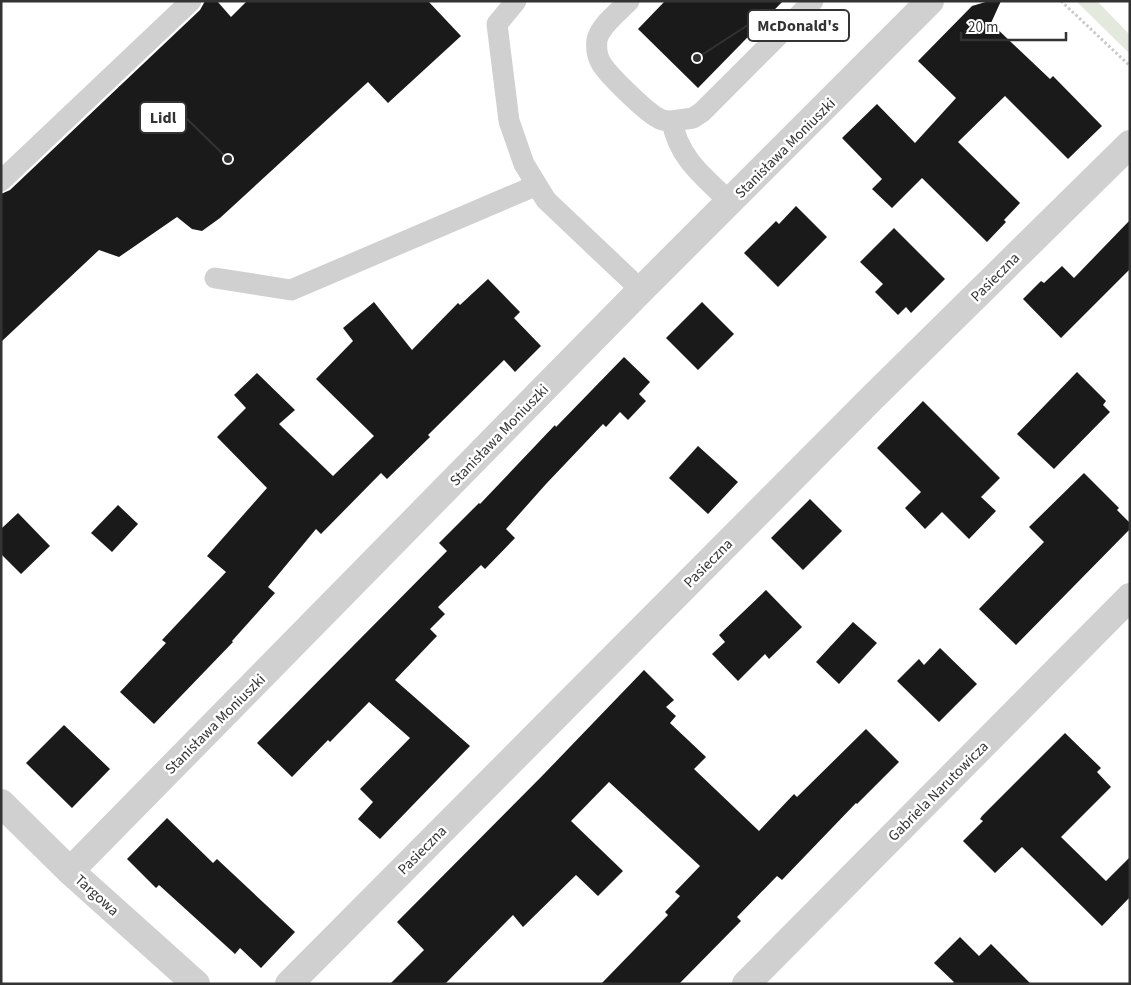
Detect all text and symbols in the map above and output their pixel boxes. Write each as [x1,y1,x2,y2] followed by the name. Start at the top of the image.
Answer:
[748,10,849,41] callout: McDonald's
[961,10,1066,42] scale bar
[757,15,839,37] text: McDonald's
[968,17,998,38] text: 20 m
[730,93,840,203] street label: Stanisława Moniuszki
[140,102,186,133] callout: Lidl
[150,107,177,129] text: Lidl
[966,248,1025,307] street label: Pasieczna
[445,380,554,491] street label: Stanisława Moniuszki
[679,534,738,593] street label: Pasieczna
[160,669,270,779] street label: Stanisława Moniuszki
[883,736,993,846] street label: Gabriela Narutowicza
[393,821,452,880] street label: Pasieczna
[70,870,123,921] street label: Targowa

